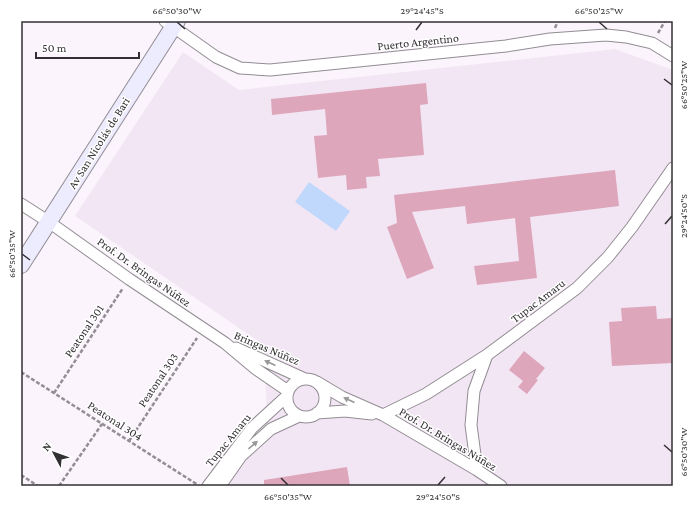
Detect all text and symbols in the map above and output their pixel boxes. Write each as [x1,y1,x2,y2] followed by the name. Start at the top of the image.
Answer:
[153,5,202,16] text: 66°50'30"W
[400,5,444,16] text: 29°24'45"S
[575,5,624,16] text: 66°50'25"W
[377,31,459,53] street label: Puerto Argentino
[36,34,139,60] scale bar
[42,41,67,55] text: 50 m
[678,60,689,109] text: 66°50'25"W
[65,95,133,191] street label: Av San Nicolás de Bari
[678,194,689,238] text: 29°24'50"S
[6,229,17,278] text: 66°50'35"W
[94,234,194,310] street label: Prof. Dr. Bringas Núñez
[508,276,568,326] street label: Tupac Amaru
[61,302,107,360] street label: Peatonal 301
[232,328,302,368] street label: Bringas Núñez
[135,350,181,410] street label: Peatonal 303
[264,360,275,366] one-way arrow
[344,397,355,403] one-way arrow
[85,398,145,444] street label: Peatonal 304
[397,404,499,474] street label: Prof. Dr. Bringas Núñez
[202,410,254,469] street label: Tupac Amaru
[678,427,689,476] text: 66°50'30"W
[34,433,74,473] north arrow
[39,439,54,453] text: N
[248,441,258,450] one-way arrow
[264,491,313,502] text: 66°50'35"W
[416,491,460,502] text: 29°24'50"S

